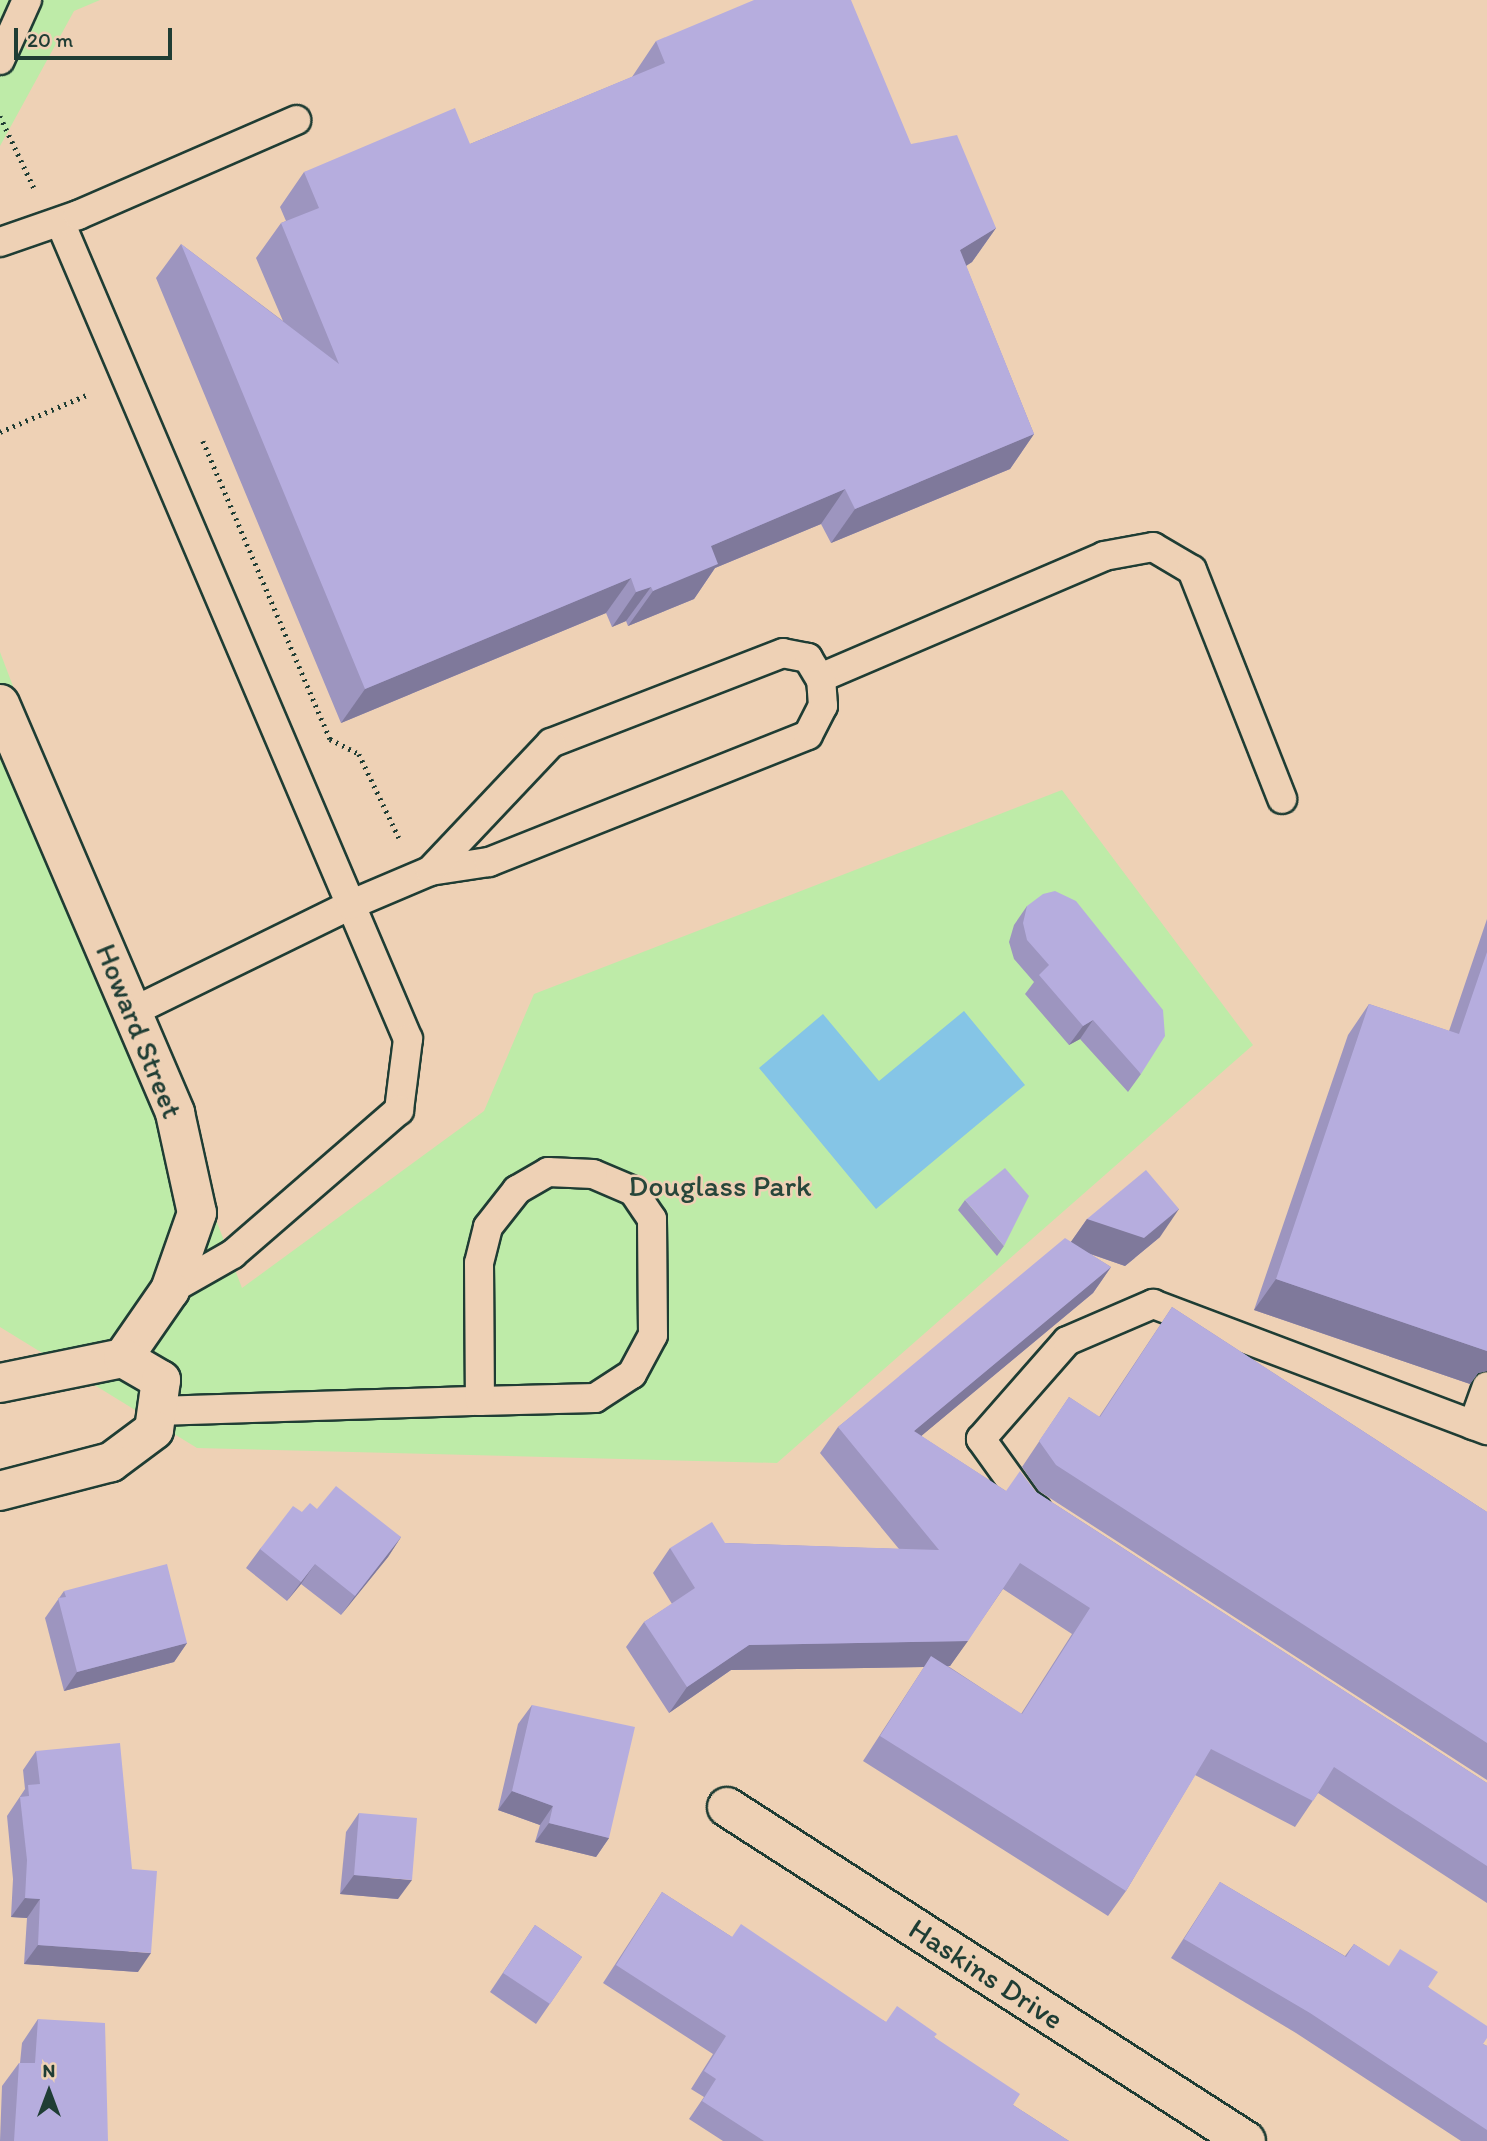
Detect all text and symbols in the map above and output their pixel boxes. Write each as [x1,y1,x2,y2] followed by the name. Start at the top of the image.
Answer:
[18,14,175,58] scale bar
[27,27,73,52] text: 20 m
[88,939,190,1123] street label: Howard Street
[628,1168,812,1204] park label: Douglass Park
[902,1911,1070,2037] street label: Haskins Drive
[14,2057,84,2127] north arrow
[43,2059,55,2082] text: N

